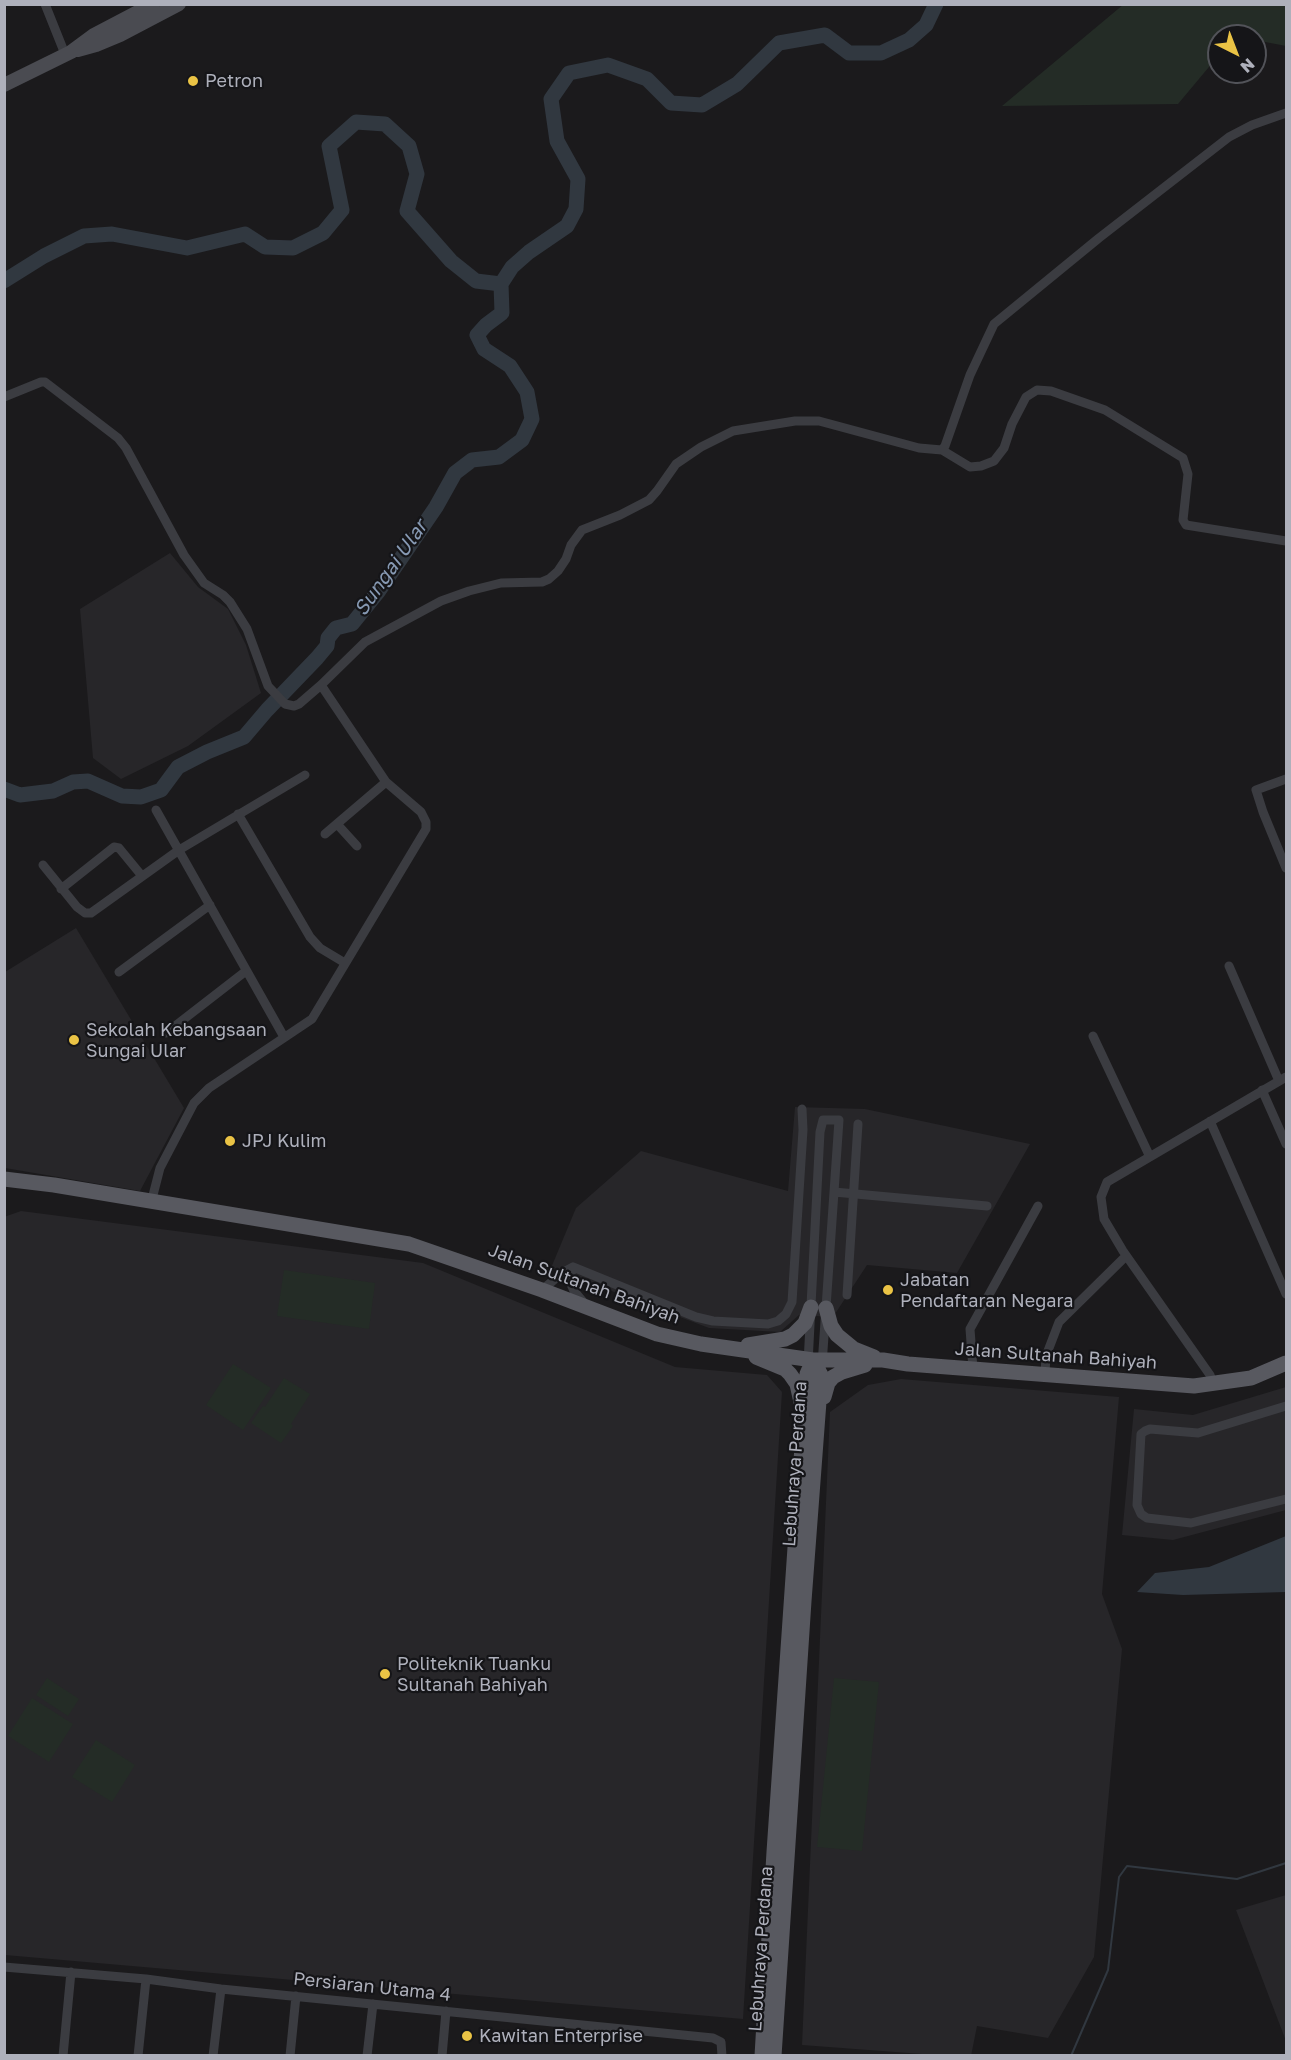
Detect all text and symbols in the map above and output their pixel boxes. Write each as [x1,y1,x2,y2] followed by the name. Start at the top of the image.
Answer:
[1207,24,1267,84] north arrow
[1236,54,1259,77] text: N
[205,70,263,92] place label: Petron
[186,74,200,88] marker: Petron
[349,516,433,620] water label: Sungai Ular
[86,1019,267,1062] place label: Sekolah Kebangsaan Sungai Ular
[67,1033,81,1047] marker: Sekolah Kebangsaan Sungai Ular
[242,1130,326,1152] place label: JPJ Kulim
[223,1134,237,1148] marker: JPJ Kulim
[485,1239,683,1329] street label: Jalan Sultanah Bahiyah
[900,1269,1073,1312] place label: Jabatan Pendaftaran Negara
[881,1283,895,1297] marker: Jabatan Pendaftaran Negara
[954,1338,1158,1374] street label: Jalan Sultanah Bahiyah
[778,1381,812,1547] street label: Lebuhraya Perdana
[397,1653,551,1696] place label: Politeknik Tuanku Sultanah Bahiyah
[378,1667,392,1681] marker: Politeknik Tuanku Sultanah Bahiyah
[744,1866,778,2032] street label: Lebuhraya Perdana
[292,1968,452,2006] street label: Persiaran Utama 4
[479,2025,643,2047] place label: Kawitan Enterprise
[460,2029,474,2043] marker: Kawitan Enterprise

